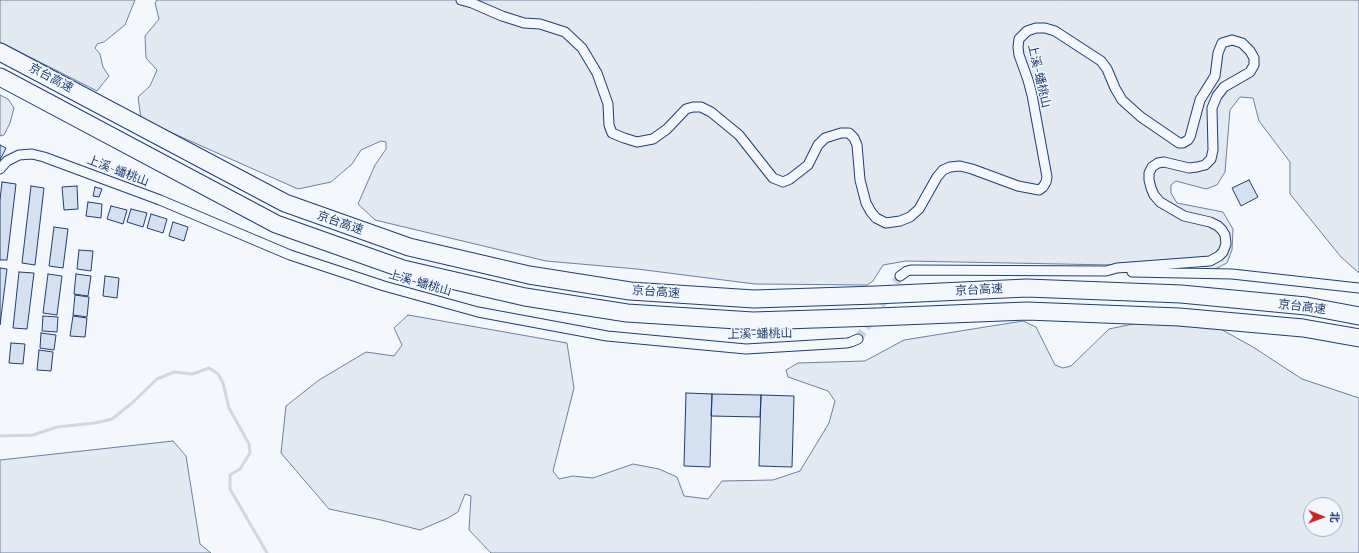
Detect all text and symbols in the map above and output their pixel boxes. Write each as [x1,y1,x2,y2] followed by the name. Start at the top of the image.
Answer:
[1025,43,1053,109] street label: 上溪-蟠桃山
[26,60,76,96] street label: 京台高速
[85,153,151,189] street label: 上溪-蟠桃山
[315,208,365,238] street label: 京台高速
[387,267,453,299] street label: 上溪-蟠桃山
[955,282,1003,298] street label: 京台高速
[632,283,680,301] street label: 京台高速
[1277,297,1327,317] street label: 京台高速
[727,326,793,342] street label: 上溪-蟠桃山
[1303,497,1343,537] north arrow
[1328,512,1341,523] text: 北

